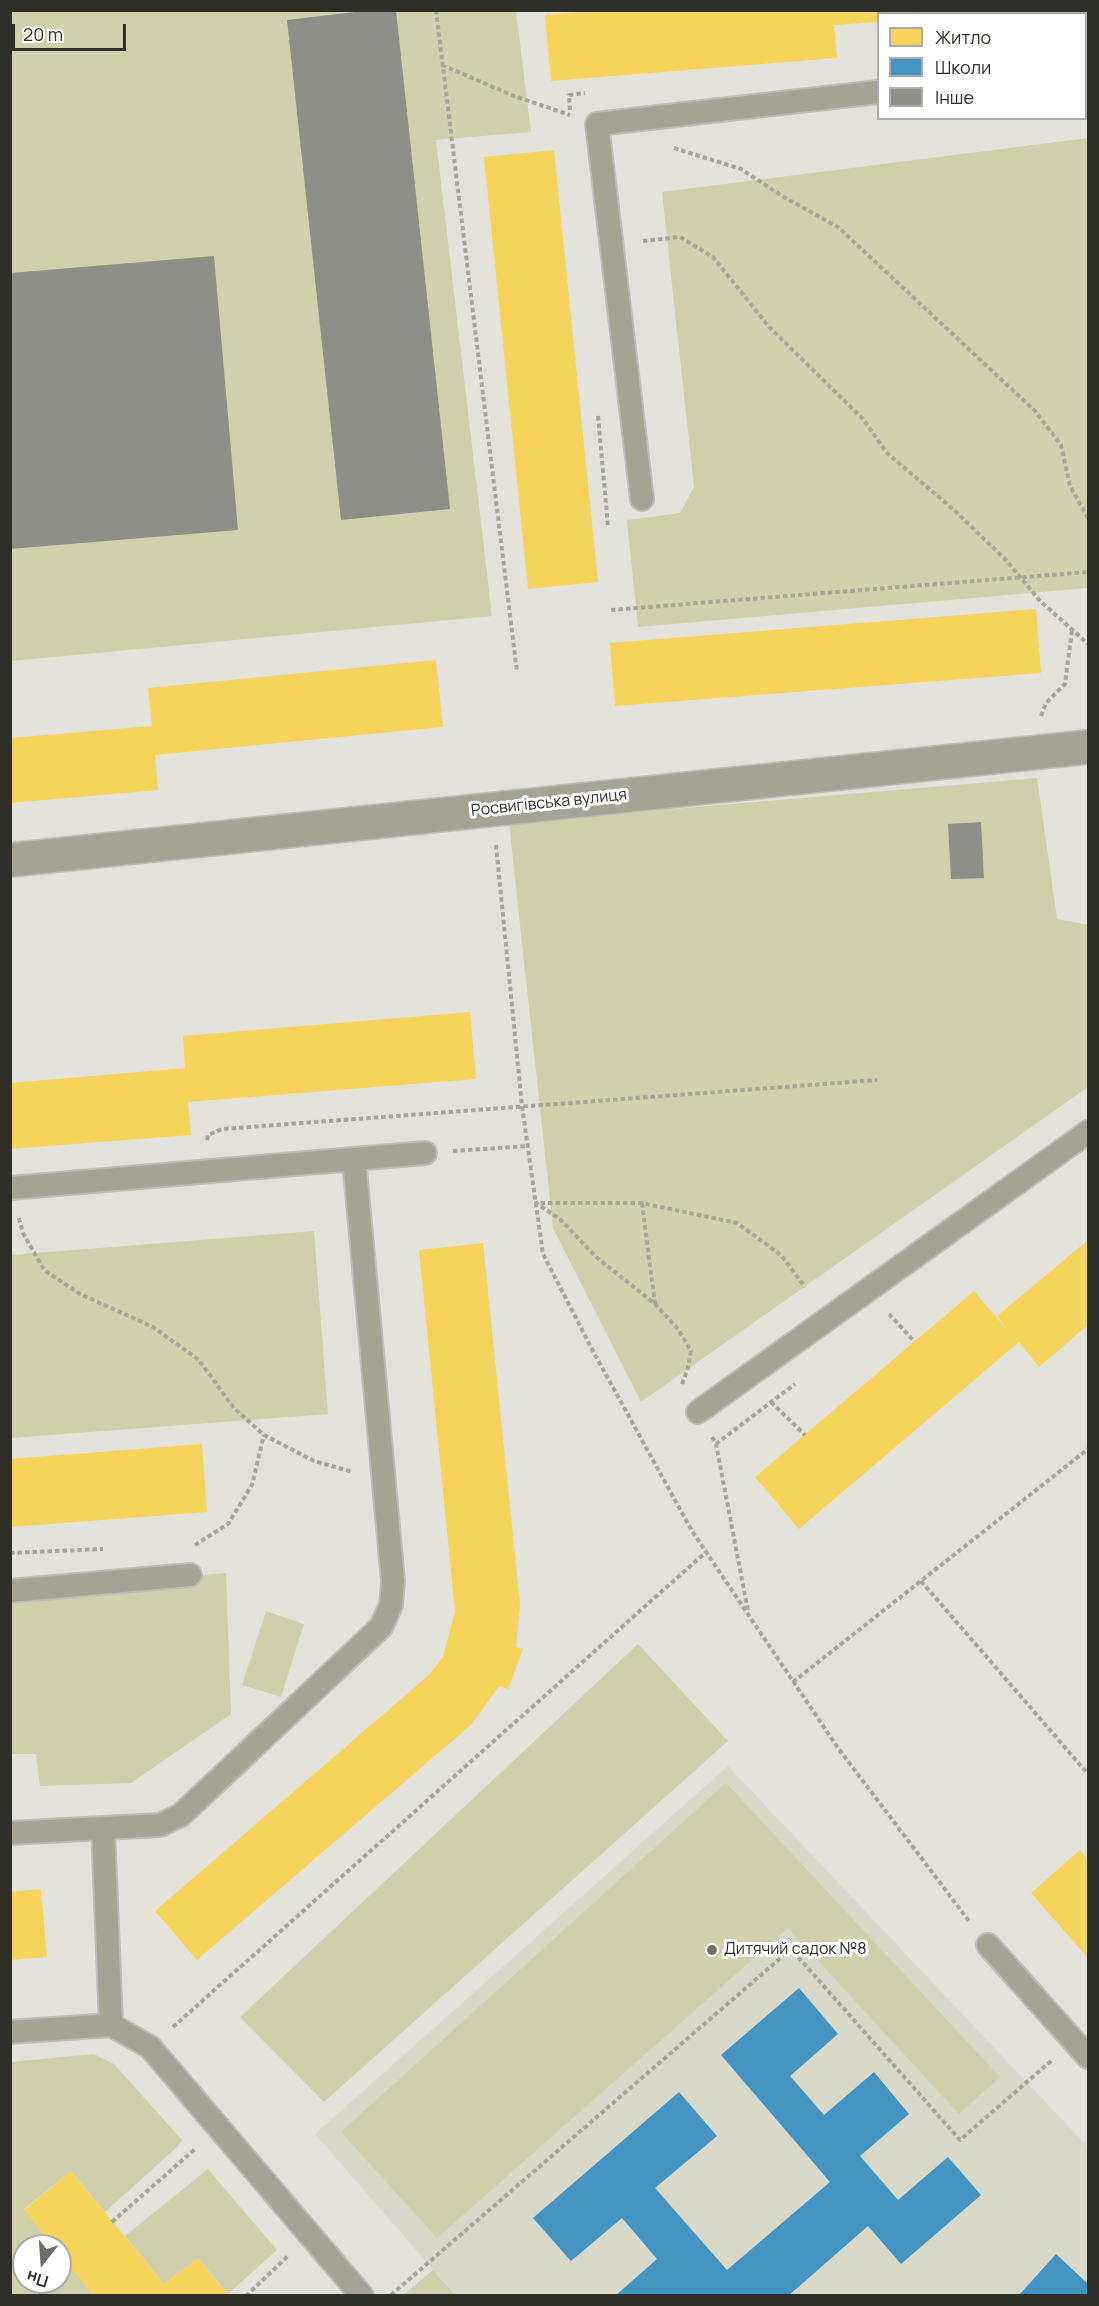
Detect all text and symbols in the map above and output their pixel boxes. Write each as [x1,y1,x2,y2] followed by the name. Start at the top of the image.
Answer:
[15,12,129,50] scale bar
[877,12,1087,120] legend
[23,22,63,46] text: 20 m
[935,25,991,49] text: Житло
[935,55,991,79] text: Школи
[935,85,974,109] text: Інше
[470,785,628,821] street label: Росвигівська вулиця
[724,1940,866,1960] place label: Дитячий садок №8
[705,1943,719,1957] marker: Дитячий садок №8
[12,2234,72,2294] north arrow
[24,2266,51,2293] text: Пн

